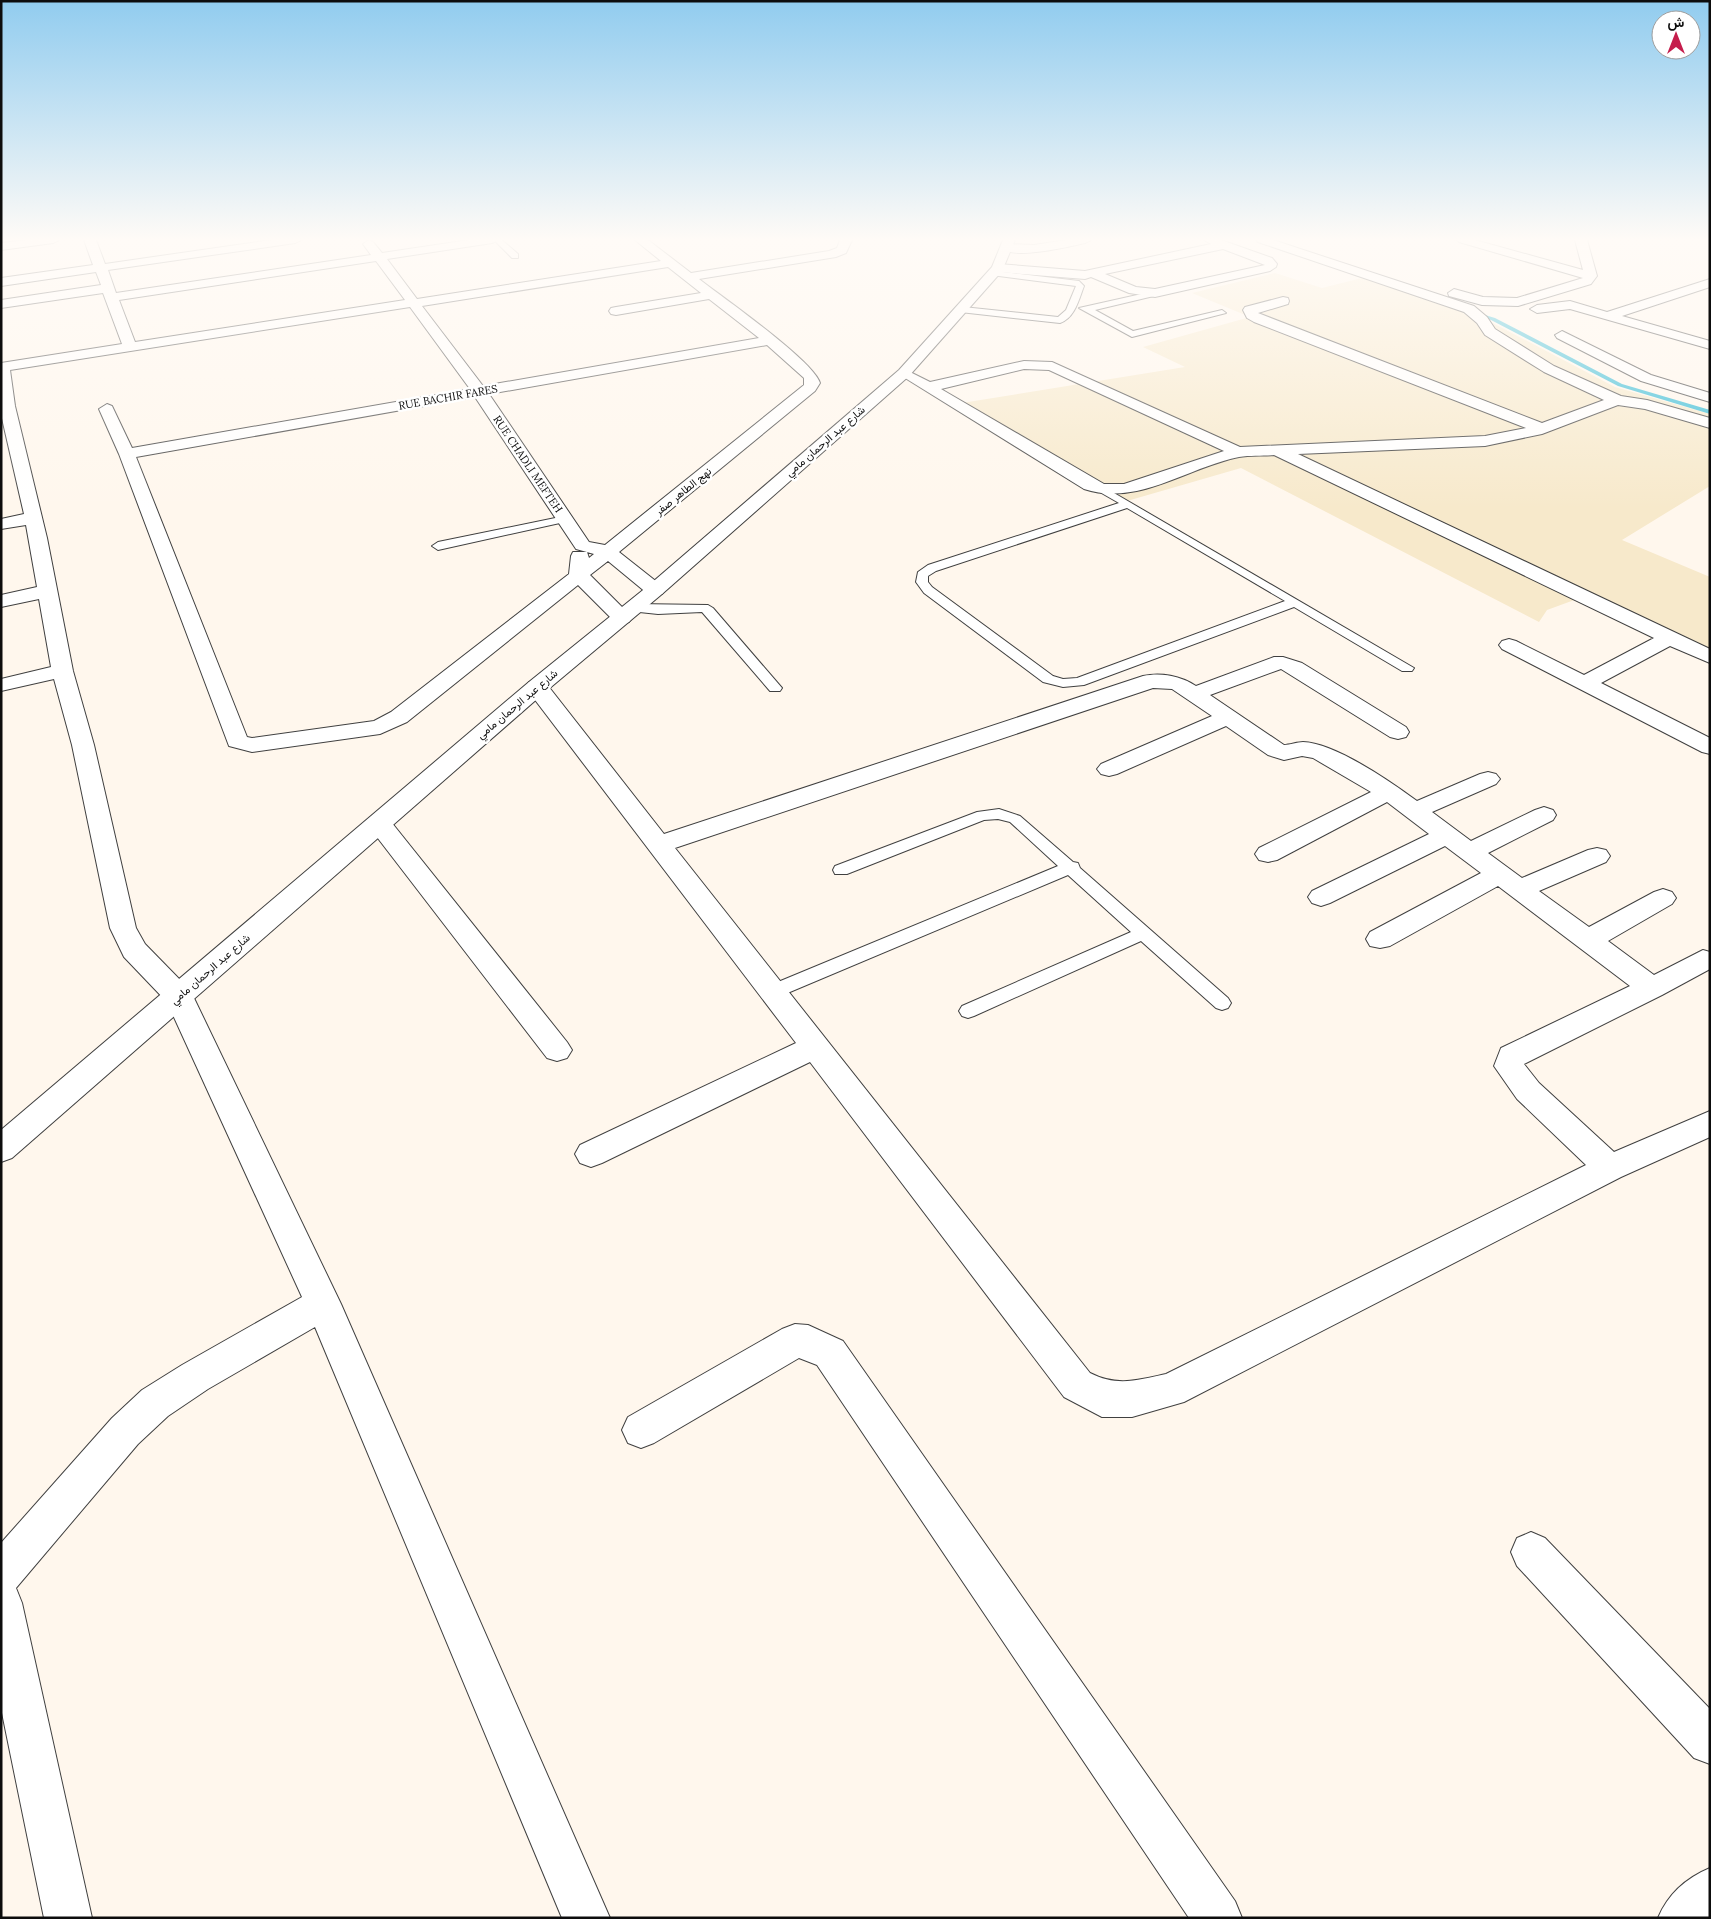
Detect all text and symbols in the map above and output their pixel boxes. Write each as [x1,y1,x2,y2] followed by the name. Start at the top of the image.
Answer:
[1651,10,1701,60] north arrow
[1668,13,1685,31] text: ش
[397,381,499,413] street label: RUE BACHIR FARES
[782,402,870,482] street label: شارع عبد الرحمان مامي
[490,413,566,515] street label: RUE CHADLI MEFTEH
[651,464,715,519] street label: نهج الطاهر صفر
[474,666,562,744] street label: شارع عبد الرحمان مامي
[167,930,255,1010] street label: شارع عبد الرحمان مامي

